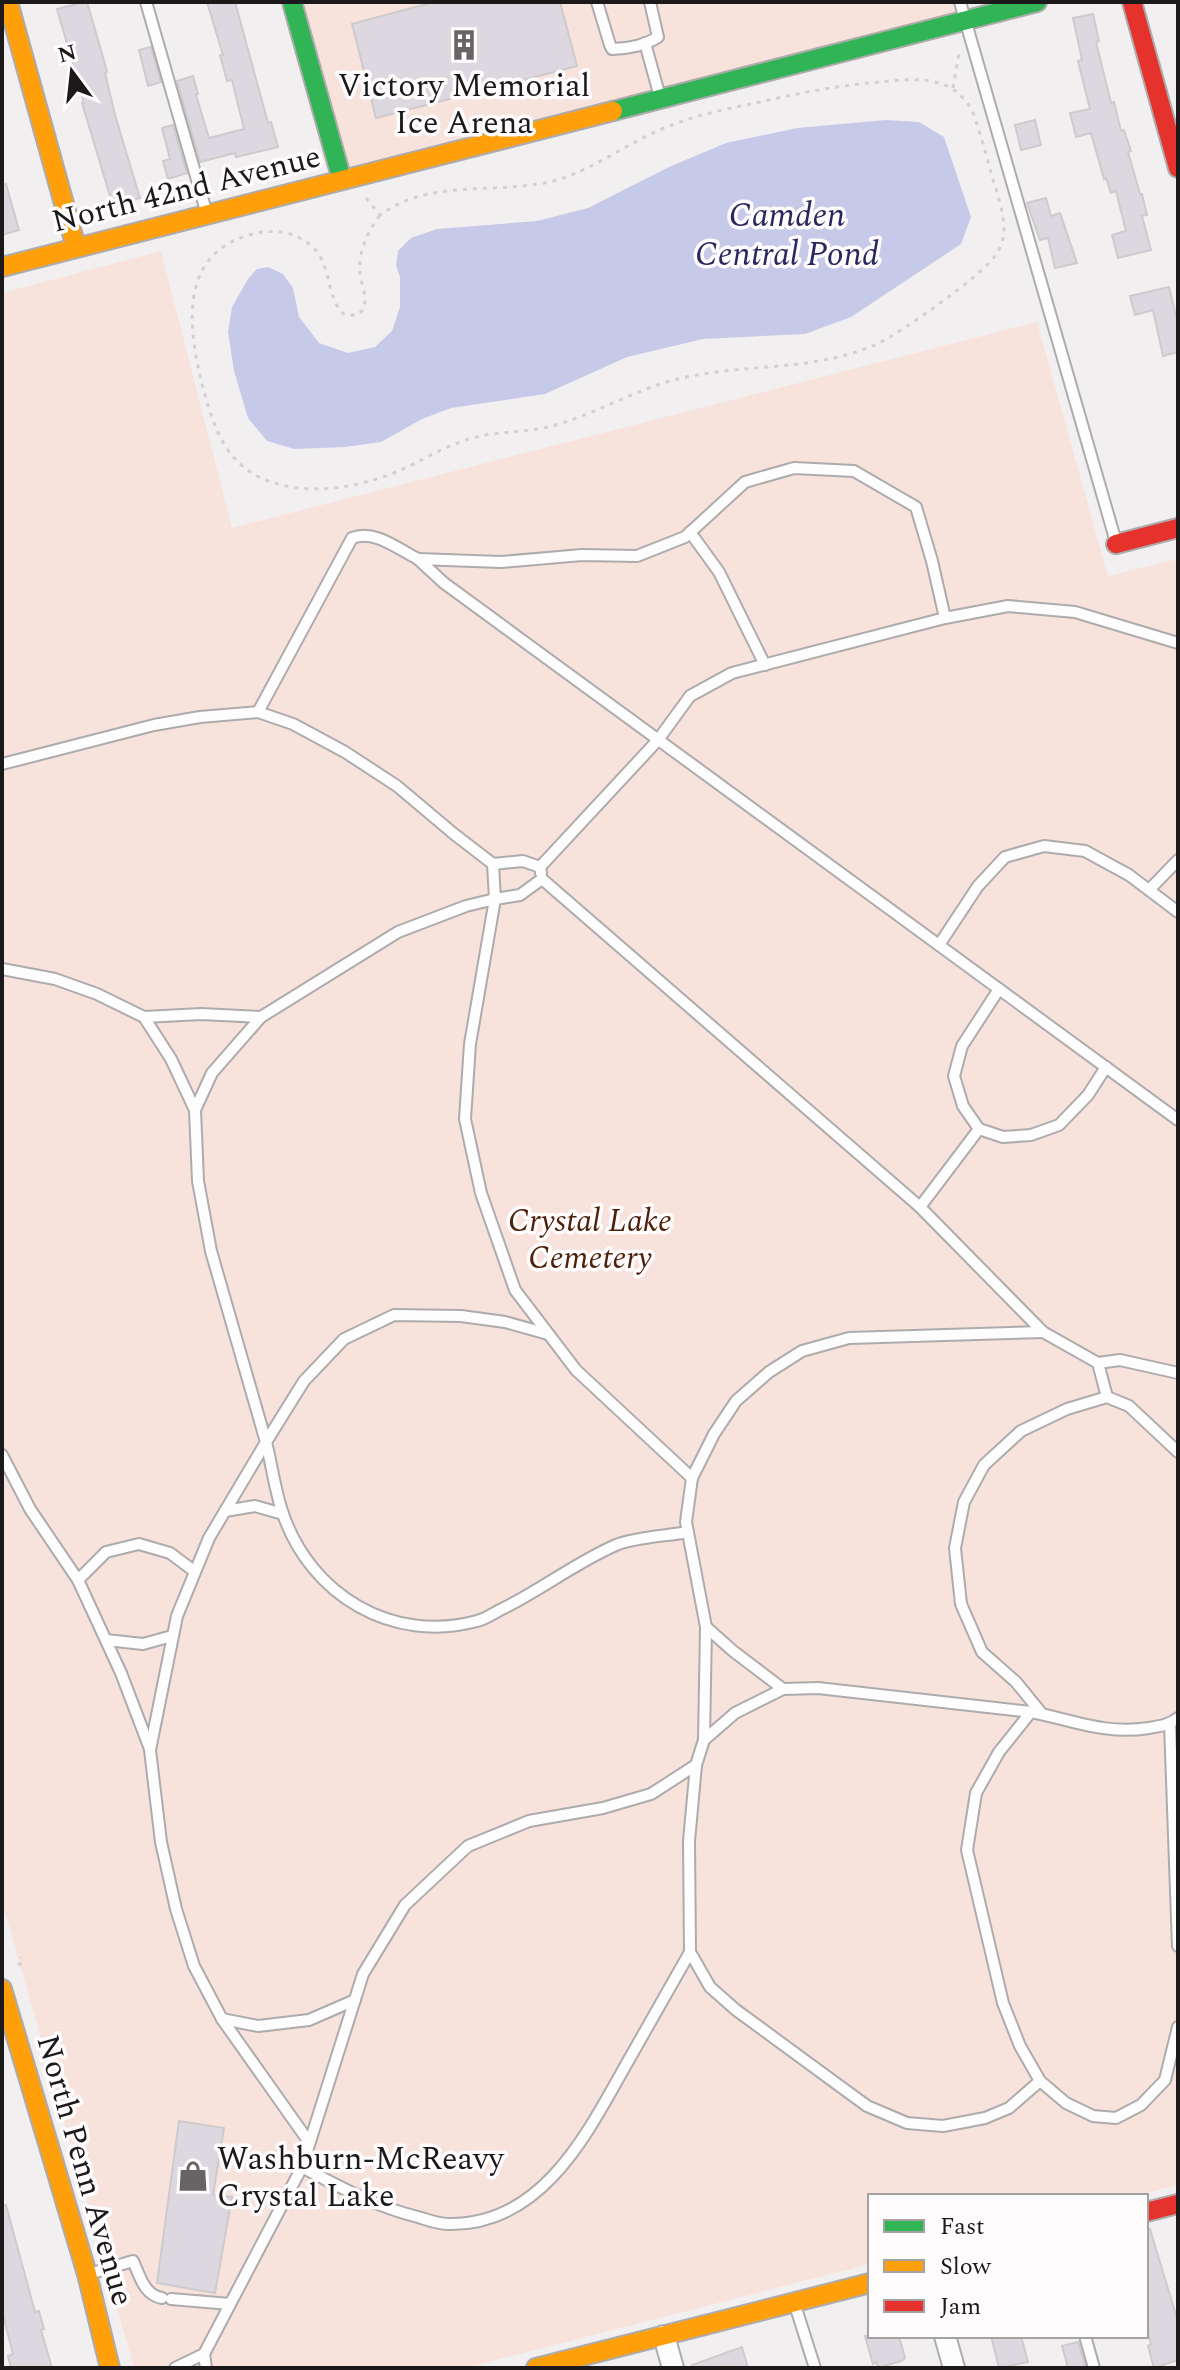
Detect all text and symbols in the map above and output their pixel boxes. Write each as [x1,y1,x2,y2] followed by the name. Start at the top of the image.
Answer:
[447,28,481,62] building icon: Victory Memorial Ice Arena
[32,32,112,112] north arrow
[54,36,80,72] text: N
[338,62,590,148] place label: Victory Memorial Ice Arena
[47,132,326,247] street label: North 42nd Avenue
[695,190,879,281] water label: Camden Central Pond
[508,1197,672,1283] park label: Crystal Lake Cemetery
[22,2029,147,2312] street label: North Penn Avenue
[217,2135,506,2221] place label: Washburn-McReavy Crystal Lake
[176,2159,210,2193] shop icon: Washburn-McReavy Crystal Lake
[868,2194,1148,2338] legend
[940,2209,985,2245] text: Fast
[940,2249,992,2285] text: Slow
[940,2289,981,2325] text: Jam

